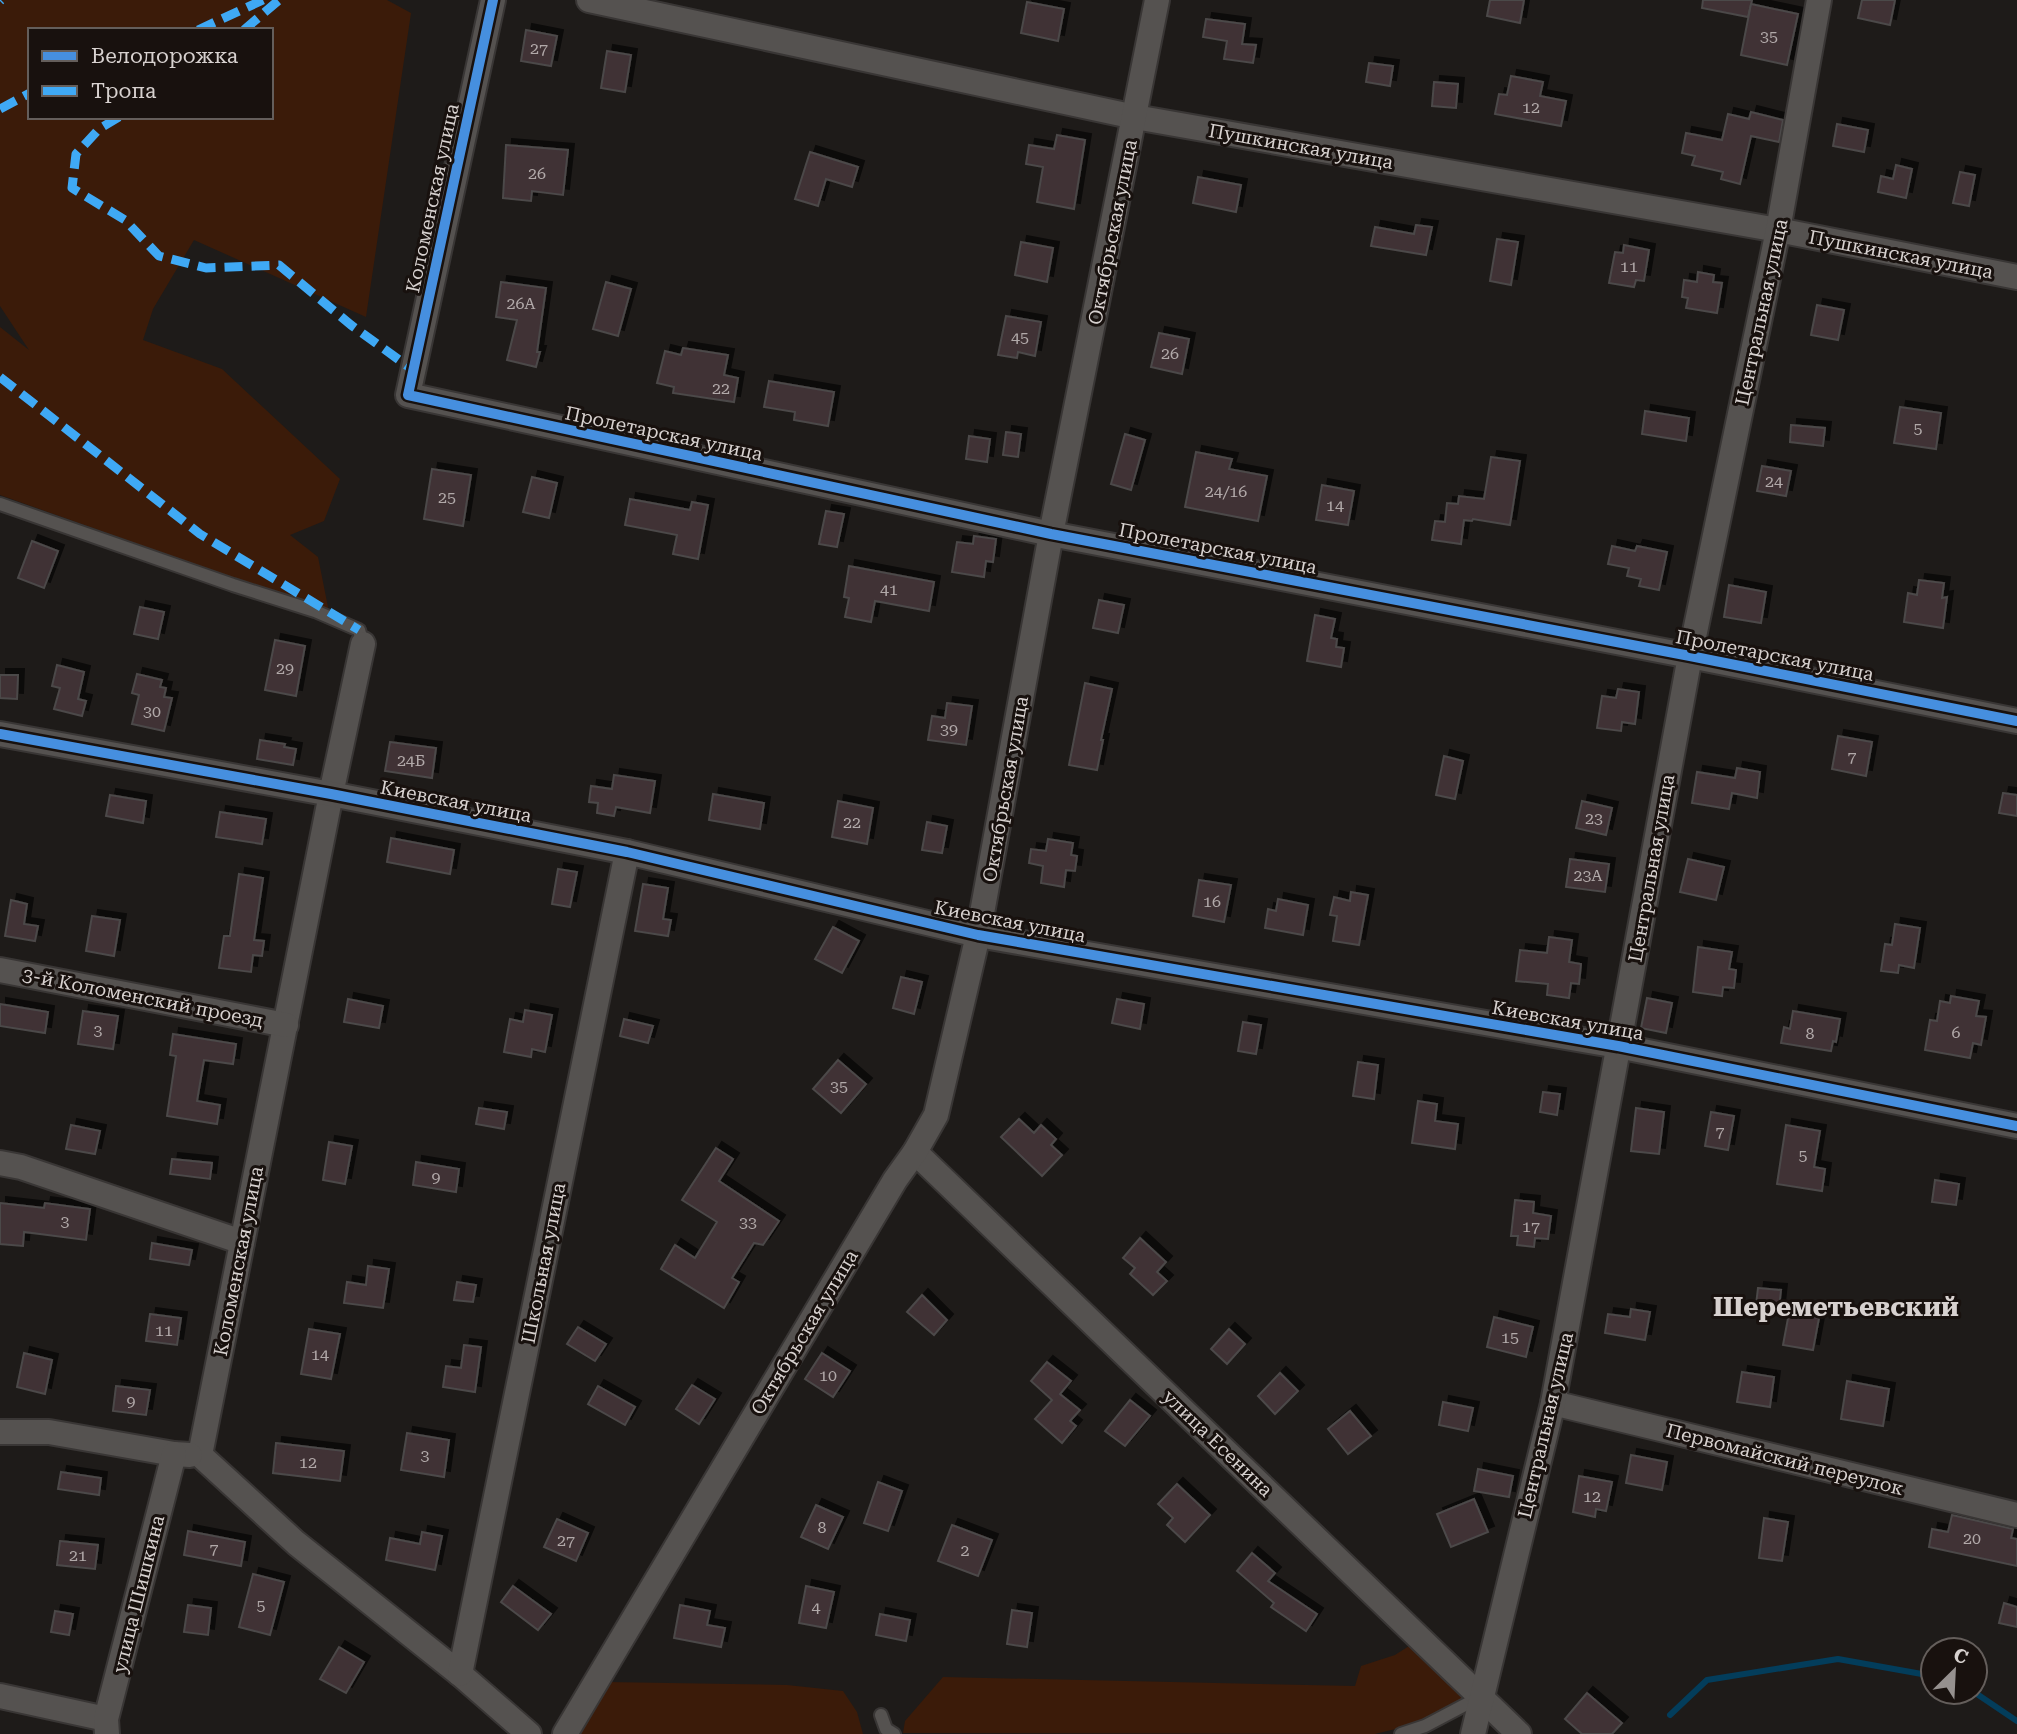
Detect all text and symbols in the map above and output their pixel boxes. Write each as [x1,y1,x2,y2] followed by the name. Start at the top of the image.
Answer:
[1760,27,1778,46] house number: 35
[28,28,273,119] legend
[530,39,548,58] house number: 27
[91,44,239,68] text: Велодорожка
[91,79,157,103] text: Тропа
[1522,98,1540,117] house number: 12
[401,101,464,295] street label: Коломенская улица
[1207,119,1396,174] street label: Пушкинская улица
[1083,137,1142,327] street label: Октябрьская улица
[528,164,546,183] house number: 26
[1730,216,1793,408] street label: Центральная улица
[1807,225,1996,284] street label: Пушкинская улица
[1620,257,1638,276] house number: 11
[506,294,536,313] house number: 26А
[1011,328,1029,347] house number: 45
[1161,344,1179,363] house number: 26
[712,379,730,398] house number: 22
[563,401,765,466] street label: Пролетарская улица
[1914,419,1923,438] house number: 5
[1765,472,1783,491] house number: 24
[1205,482,1247,501] house number: 24/16
[438,488,456,507] house number: 25
[1326,496,1344,515] house number: 14
[1117,518,1320,579] street label: Пролетарская улица
[880,580,898,599] house number: 41
[1674,625,1877,686] street label: Пролетарская улица
[276,659,294,678] house number: 29
[978,694,1033,884] street label: Октябрьская улица
[143,702,161,721] house number: 30
[940,720,958,739] house number: 39
[1848,747,1857,766] house number: 7
[397,751,425,770] house number: 24Б
[1624,772,1679,964] street label: Центральная улица
[378,776,534,828] street label: Киевская улица
[1585,809,1603,828] house number: 23
[843,813,861,832] house number: 22
[1573,866,1603,885] house number: 23А
[1203,892,1221,911] house number: 16
[932,896,1088,948] street label: Киевская улица
[21,962,265,1032] street label: 3-й Коломенский проезд
[1490,996,1646,1045] street label: Киевская улица
[94,1020,102,1040] house number: 3
[1952,1023,1961,1042] house number: 6
[1806,1024,1815,1043] house number: 8
[830,1077,848,1096] house number: 35
[1716,1122,1725,1141] house number: 7
[1799,1146,1808,1165] house number: 5
[209,1164,268,1358] street label: Коломенская улица
[432,1168,441,1187] house number: 9
[517,1180,570,1345] street label: Школьная улица
[61,1212,70,1231] house number: 3
[739,1213,757,1232] house number: 33
[1522,1217,1540,1236] house number: 17
[746,1245,863,1419] street label: Октябрьская улица
[1713,1292,1959,1322] district label: Шереметьевский
[155,1321,173,1340] house number: 11
[1501,1328,1519,1347] house number: 15
[1513,1329,1578,1520] street label: Центральная улица
[311,1345,329,1364] house number: 14
[819,1366,837,1385] house number: 10
[1158,1385,1278,1502] street label: улица Есенина
[127,1392,136,1411] house number: 9
[1664,1419,1906,1500] street label: Первомайский переулок
[421,1446,430,1465] house number: 3
[299,1453,317,1472] house number: 12
[1583,1487,1601,1506] house number: 12
[108,1512,169,1675] street label: улица Шишкина
[818,1518,827,1537] house number: 8
[1963,1529,1981,1548] house number: 20
[557,1531,575,1550] house number: 27
[210,1539,219,1558] house number: 7
[961,1541,970,1560] house number: 2
[69,1546,87,1565] house number: 21
[257,1596,266,1615] house number: 5
[812,1598,821,1617] house number: 4
[1919,1636,1989,1706] north arrow
[1950,1643,1971,1669] text: С

